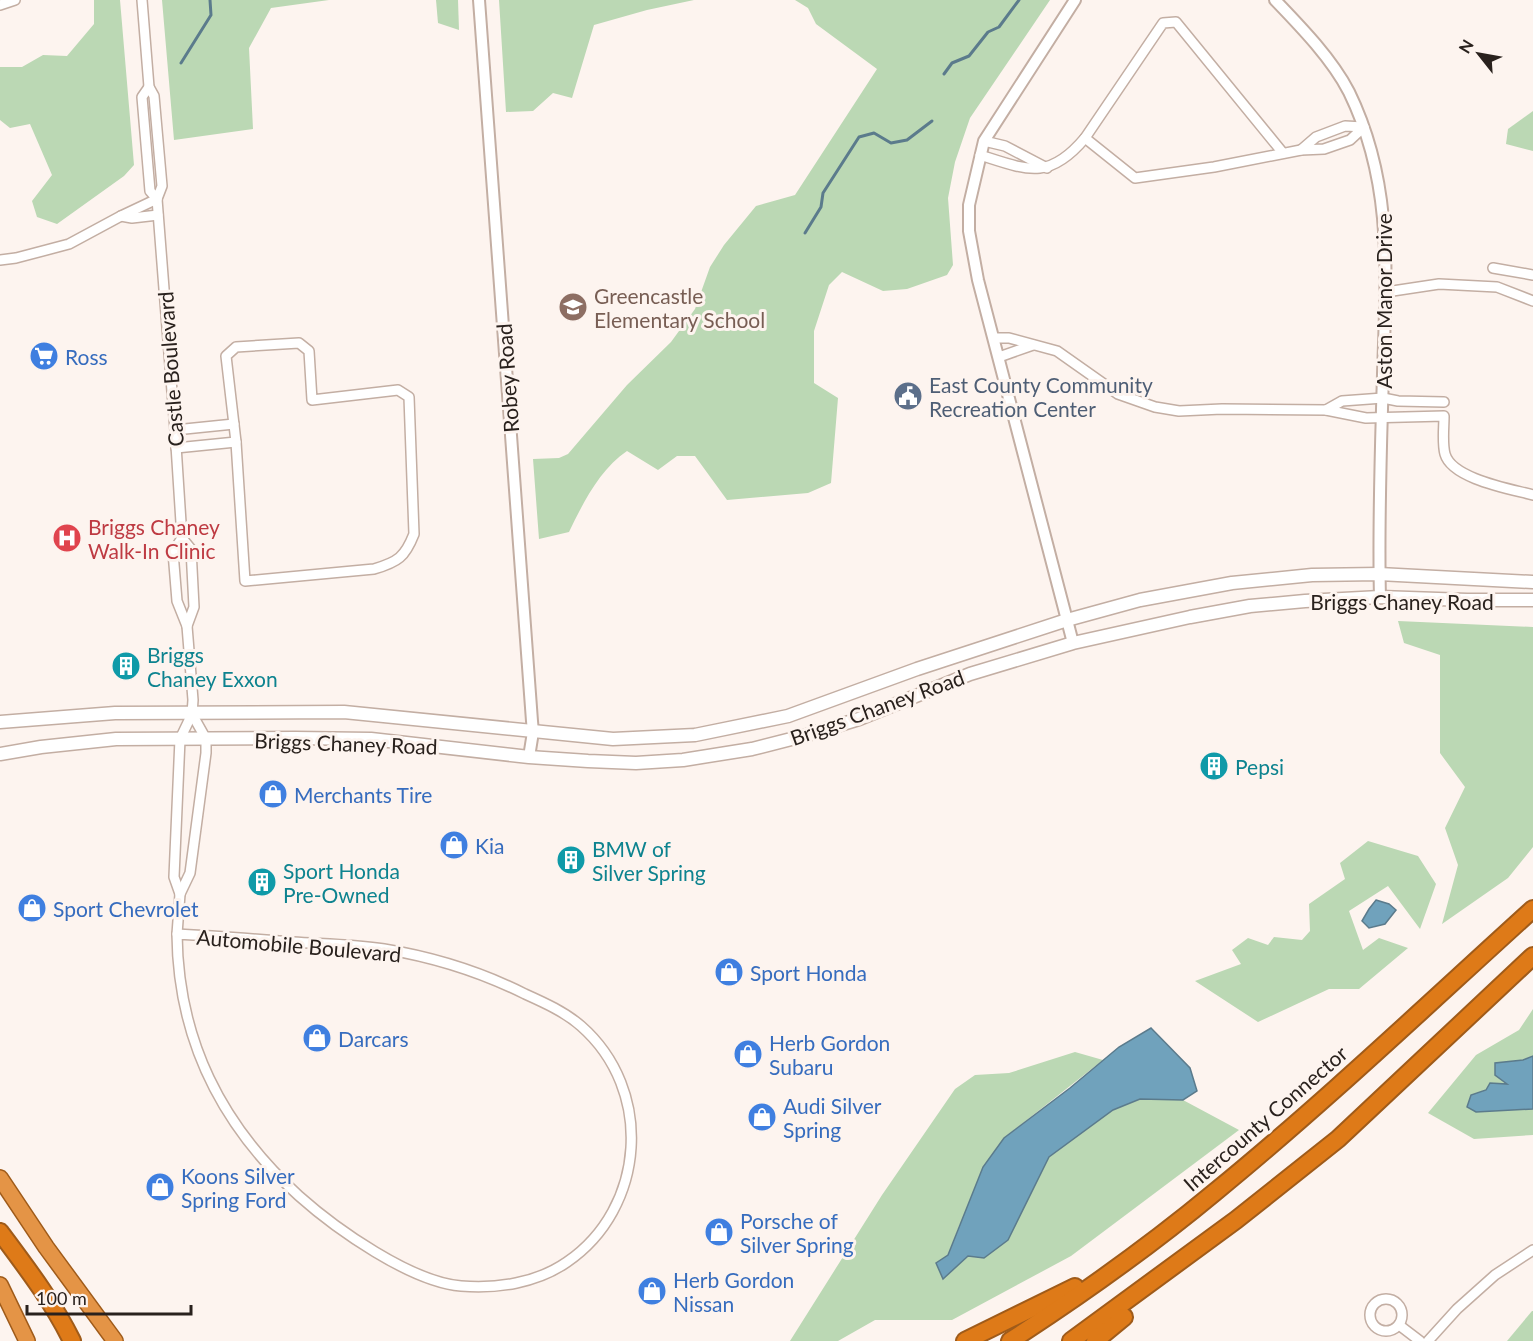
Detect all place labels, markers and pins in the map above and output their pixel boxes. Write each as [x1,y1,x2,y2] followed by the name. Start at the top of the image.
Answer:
[594,283,765,332] place label: Greencastle Elementary School
[557,291,589,323] school or university icon: Greencastle Elementary School
[28,340,60,372] supermarket icon: Ross
[65,344,108,369] place label: Ross
[929,372,1153,421] place label: East County Community Recreation Center
[892,380,924,412] public building icon: East County Community Recreation Center
[88,514,220,563] place label: Briggs Chaney Walk-In Clinic
[51,522,83,554] hospital icon: Briggs Chaney Walk-In Clinic
[147,642,278,691] place label: Briggs Chaney Exxon
[110,650,142,682] building icon: Briggs Chaney Exxon
[1198,750,1230,782] building icon: Pepsi
[1235,754,1284,779] place label: Pepsi
[257,778,289,810] shop icon: Merchants Tire
[294,782,432,807] place label: Merchants Tire
[438,829,470,861] shop icon: Kia
[475,833,504,858] place label: Kia
[592,836,706,885] place label: BMW of Silver Spring
[555,844,587,876] building icon: BMW of Silver Spring
[283,858,400,907] place label: Sport Honda Pre-Owned
[246,866,278,898] building icon: Sport Honda Pre-Owned
[16,892,48,924] shop icon: Sport Chevrolet
[53,896,199,921] place label: Sport Chevrolet
[713,956,745,988] shop icon: Sport Honda
[750,960,867,985] place label: Sport Honda
[301,1022,333,1054] shop icon: Darcars
[338,1026,409,1051] place label: Darcars
[769,1030,890,1079] place label: Herb Gordon Subaru
[732,1038,764,1070] shop icon: Herb Gordon Subaru
[783,1093,882,1142] place label: Audi Silver Spring
[746,1101,778,1133] shop icon: Audi Silver Spring
[181,1163,295,1212] place label: Koons Silver Spring Ford
[144,1171,176,1203] shop icon: Koons Silver Spring Ford
[740,1208,854,1257] place label: Porsche of Silver Spring
[703,1216,735,1248] shop icon: Porsche of Silver Spring
[673,1267,794,1316] place label: Herb Gordon Nissan
[636,1275,668,1307] shop icon: Herb Gordon Nissan

